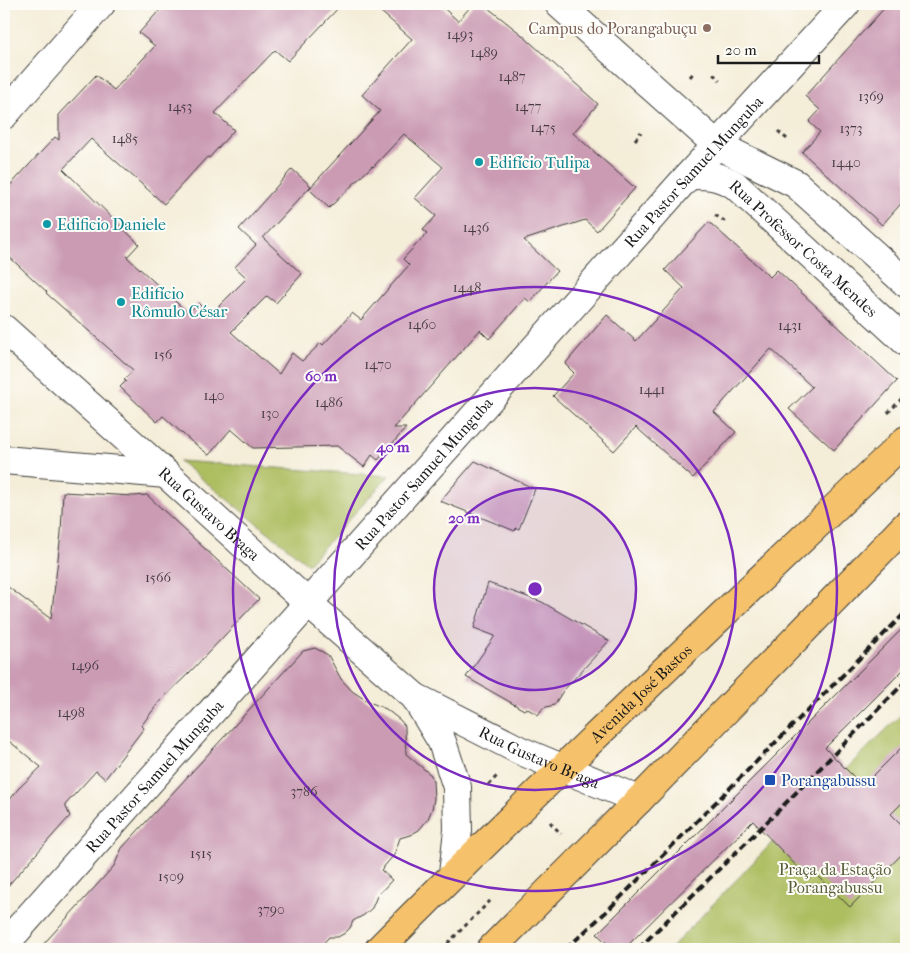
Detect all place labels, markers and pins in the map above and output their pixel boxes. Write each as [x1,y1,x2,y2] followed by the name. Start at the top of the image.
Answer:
[528,19,697,38] place label: Campus do Porangabuçu
[701,22,713,34] marker: Campus do Porangabuçu
[489,153,591,172] place label: Edifício Tulipa
[473,156,485,168] marker: Edifício Tulipa
[57,215,166,234] place label: Edificio Daniele
[41,218,53,230] marker: Edificio Daniele
[131,284,227,321] place label: Edifício Rômulo César
[115,296,127,308] marker: Edifício Rômulo César
[526,580,544,598] centre of rings
[781,771,876,790] place label: Porangabussu
[763,773,777,787] marker: Porangabussu

